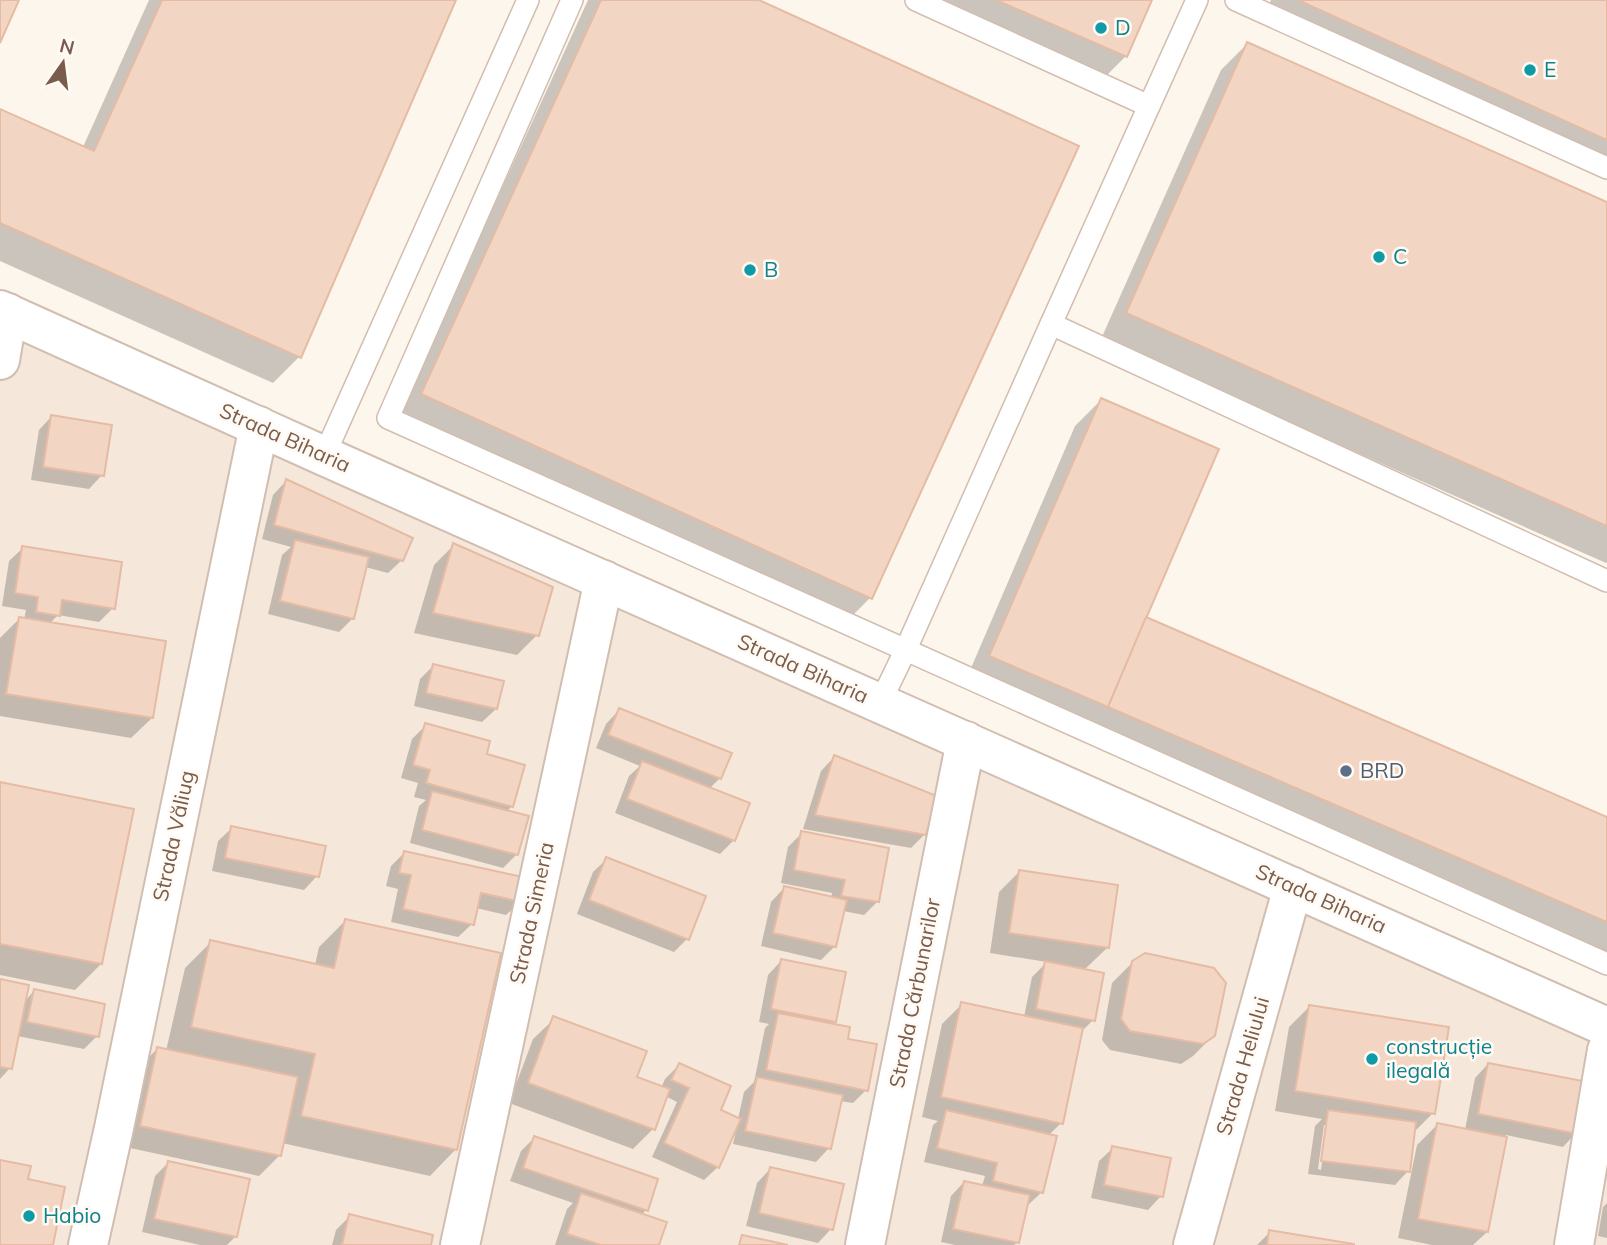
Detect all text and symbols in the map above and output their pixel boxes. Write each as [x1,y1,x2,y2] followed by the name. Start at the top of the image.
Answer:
[1115,14,1131,40] place label: D
[1093,20,1109,36] marker: D
[28,28,98,98] north arrow
[57,33,77,60] text: N
[1544,56,1556,82] place label: E
[1522,62,1538,78] marker: E
[1393,243,1407,269] place label: C
[1371,249,1387,265] marker: C
[764,256,778,282] place label: B
[742,262,758,278] marker: B
[216,397,355,478] street label: Strada Biharia
[734,628,873,709] street label: Strada Biharia
[1360,757,1405,783] place label: BRD
[1338,763,1354,779] marker: BRD
[146,768,200,904] street label: Strada Văliug
[503,839,559,986] street label: Strada Simeria
[1252,858,1391,939] street label: Strada Biharia
[883,895,945,1090] street label: Strada Cărbunarilor
[1210,993,1274,1138] street label: Strada Heliului
[1386,1033,1492,1083] place label: construcție ilegală
[1364,1051,1380,1067] marker: construcție ilegală
[43,1202,101,1228] place label: Habio
[21,1208,37,1224] marker: Habio

